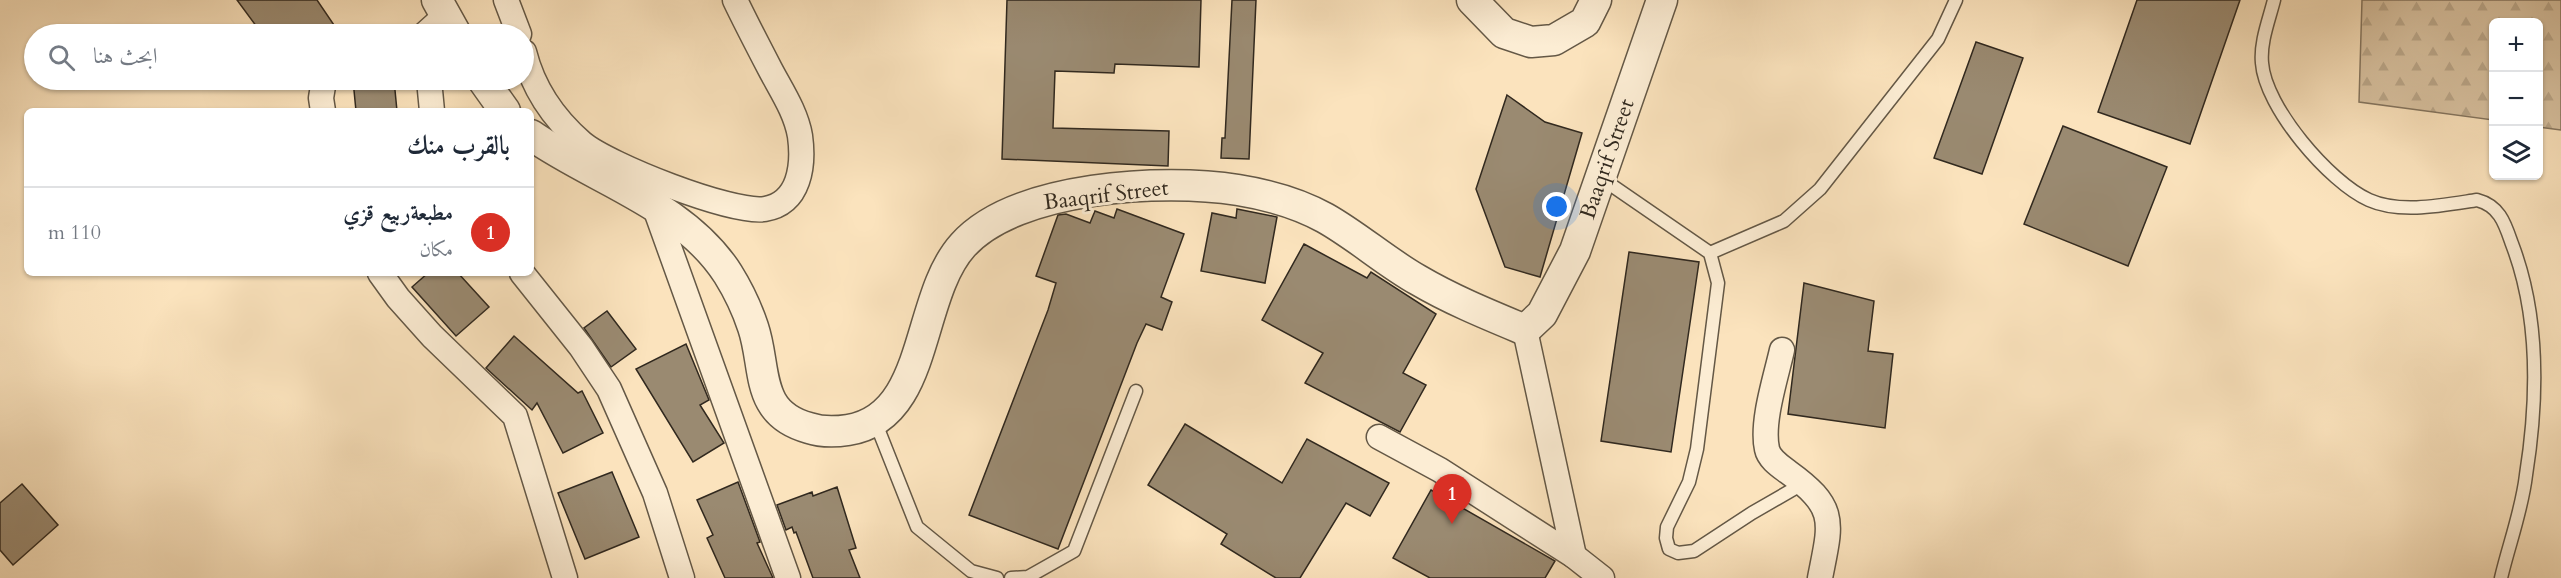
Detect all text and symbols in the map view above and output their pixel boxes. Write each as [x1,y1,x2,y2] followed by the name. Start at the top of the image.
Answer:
[2489,18,2543,180] map controls
[2489,18,2543,72] button: +
[24,24,534,90] search box
[45,41,78,74] icon: search
[93,41,158,71] text: ابحث هنا
[2489,72,2543,126] button: −
[1572,95,1642,223] street label: Baaqrif Street
[2489,126,2543,180] button: layers
[407,128,510,163] text: بالقرب منك
[1042,172,1170,218] street label: Baaqrif Street
[1542,192,1571,221] your location
[343,198,453,228] text: مطبعةربيع قزي
[48,219,101,246] text: 110 m
[485,219,496,246] text: 1
[419,236,453,263] text: مكان
[1432,474,1472,524] pin: 1

